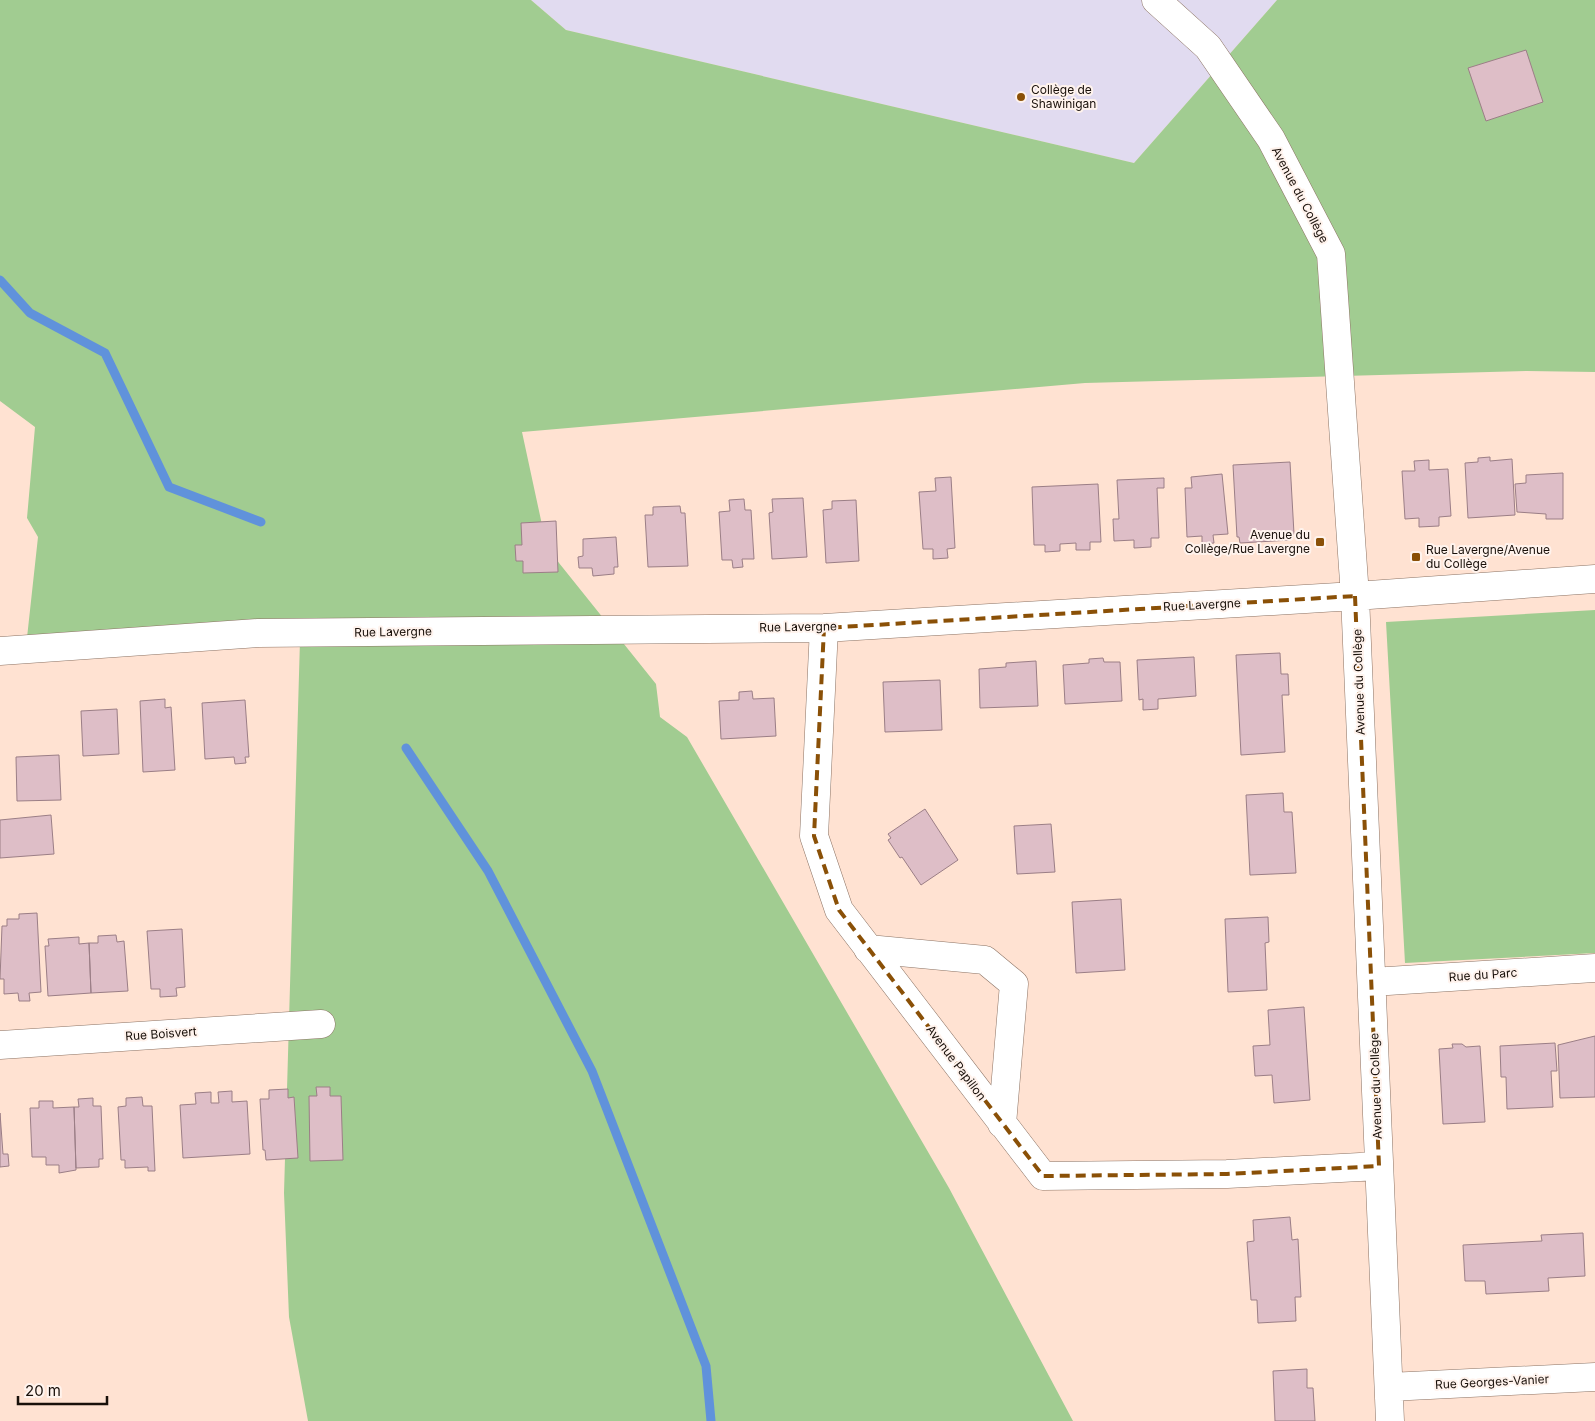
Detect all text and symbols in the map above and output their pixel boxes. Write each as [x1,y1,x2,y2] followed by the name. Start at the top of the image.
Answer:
[1031,82,1096,111] place label: Collège de Shawinigan
[1015,91,1027,103] marker: Collège de Shawinigan
[1269,144,1332,245] street label: Avenue du Collège
[1185,527,1310,556] place label: Avenue du Collège/Rue Lavergne
[1314,536,1326,548] marker: Avenue du Collège/Rue Lavergne
[1426,542,1550,571] place label: Rue Lavergne/Avenue du Collège
[1410,551,1422,563] marker: Rue Lavergne/Avenue du Collège
[1163,595,1241,614] street label: Rue Lavergne
[759,618,837,635] street label: Rue Lavergne
[354,623,432,640] street label: Rue Lavergne
[1349,629,1368,735] street label: Avenue du Collège
[1448,965,1518,984] street label: Rue du Parc
[923,1022,990,1103] street label: Avenue Papillon
[125,1024,197,1043] street label: Rue Boisvert
[1366,1033,1385,1139] street label: Avenue du Collège
[1435,1371,1550,1392] street label: Rue Georges-Vanier
[18,1374,106,1406] scale bar
[25,1381,61,1400] text: 20 m

